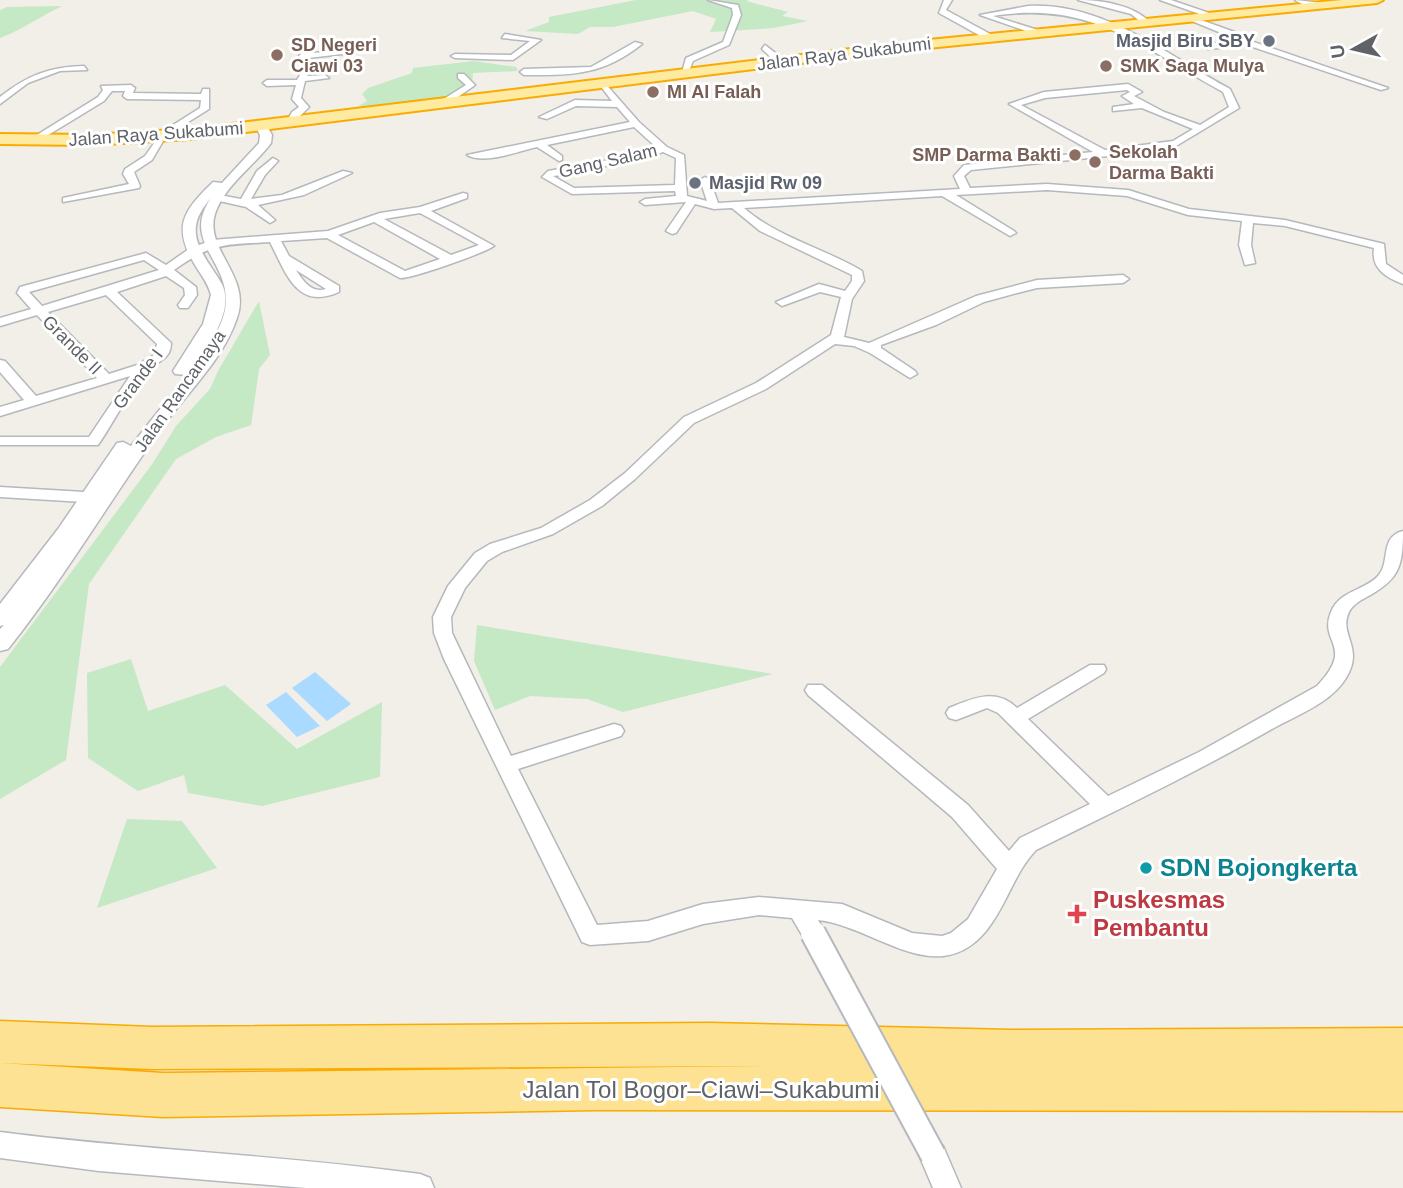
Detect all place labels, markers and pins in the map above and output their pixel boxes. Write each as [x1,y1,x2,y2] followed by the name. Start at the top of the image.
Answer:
[1116,31,1255,51] place label: Masjid Biru SBY
[1261,33,1277,49] marker: Masjid Biru SBY
[291,35,377,76] place label: SD Negeri Ciawi 03
[269,47,285,63] marker: SD Negeri Ciawi 03
[1120,56,1265,76] place label: SMK Saga Mulya
[1098,58,1114,74] marker: SMK Saga Mulya
[667,82,761,102] place label: MI Al Falah
[645,84,661,100] marker: MI Al Falah
[1109,142,1214,183] place label: Sekolah Darma Bakti
[912,145,1061,165] place label: SMP Darma Bakti
[1067,147,1083,163] marker: SMP Darma Bakti
[1087,154,1103,170] marker: Sekolah Darma Bakti
[709,173,822,193] place label: Masjid Rw 09
[687,175,703,191] marker: Masjid Rw 09
[1160,854,1358,881] place label: SDN Bojongkerta
[1138,860,1154,876] marker: SDN Bojongkerta
[1093,886,1225,941] place label: Puskesmas Pembantu
[1067,904,1087,924] marker: Puskesmas Pembantu

